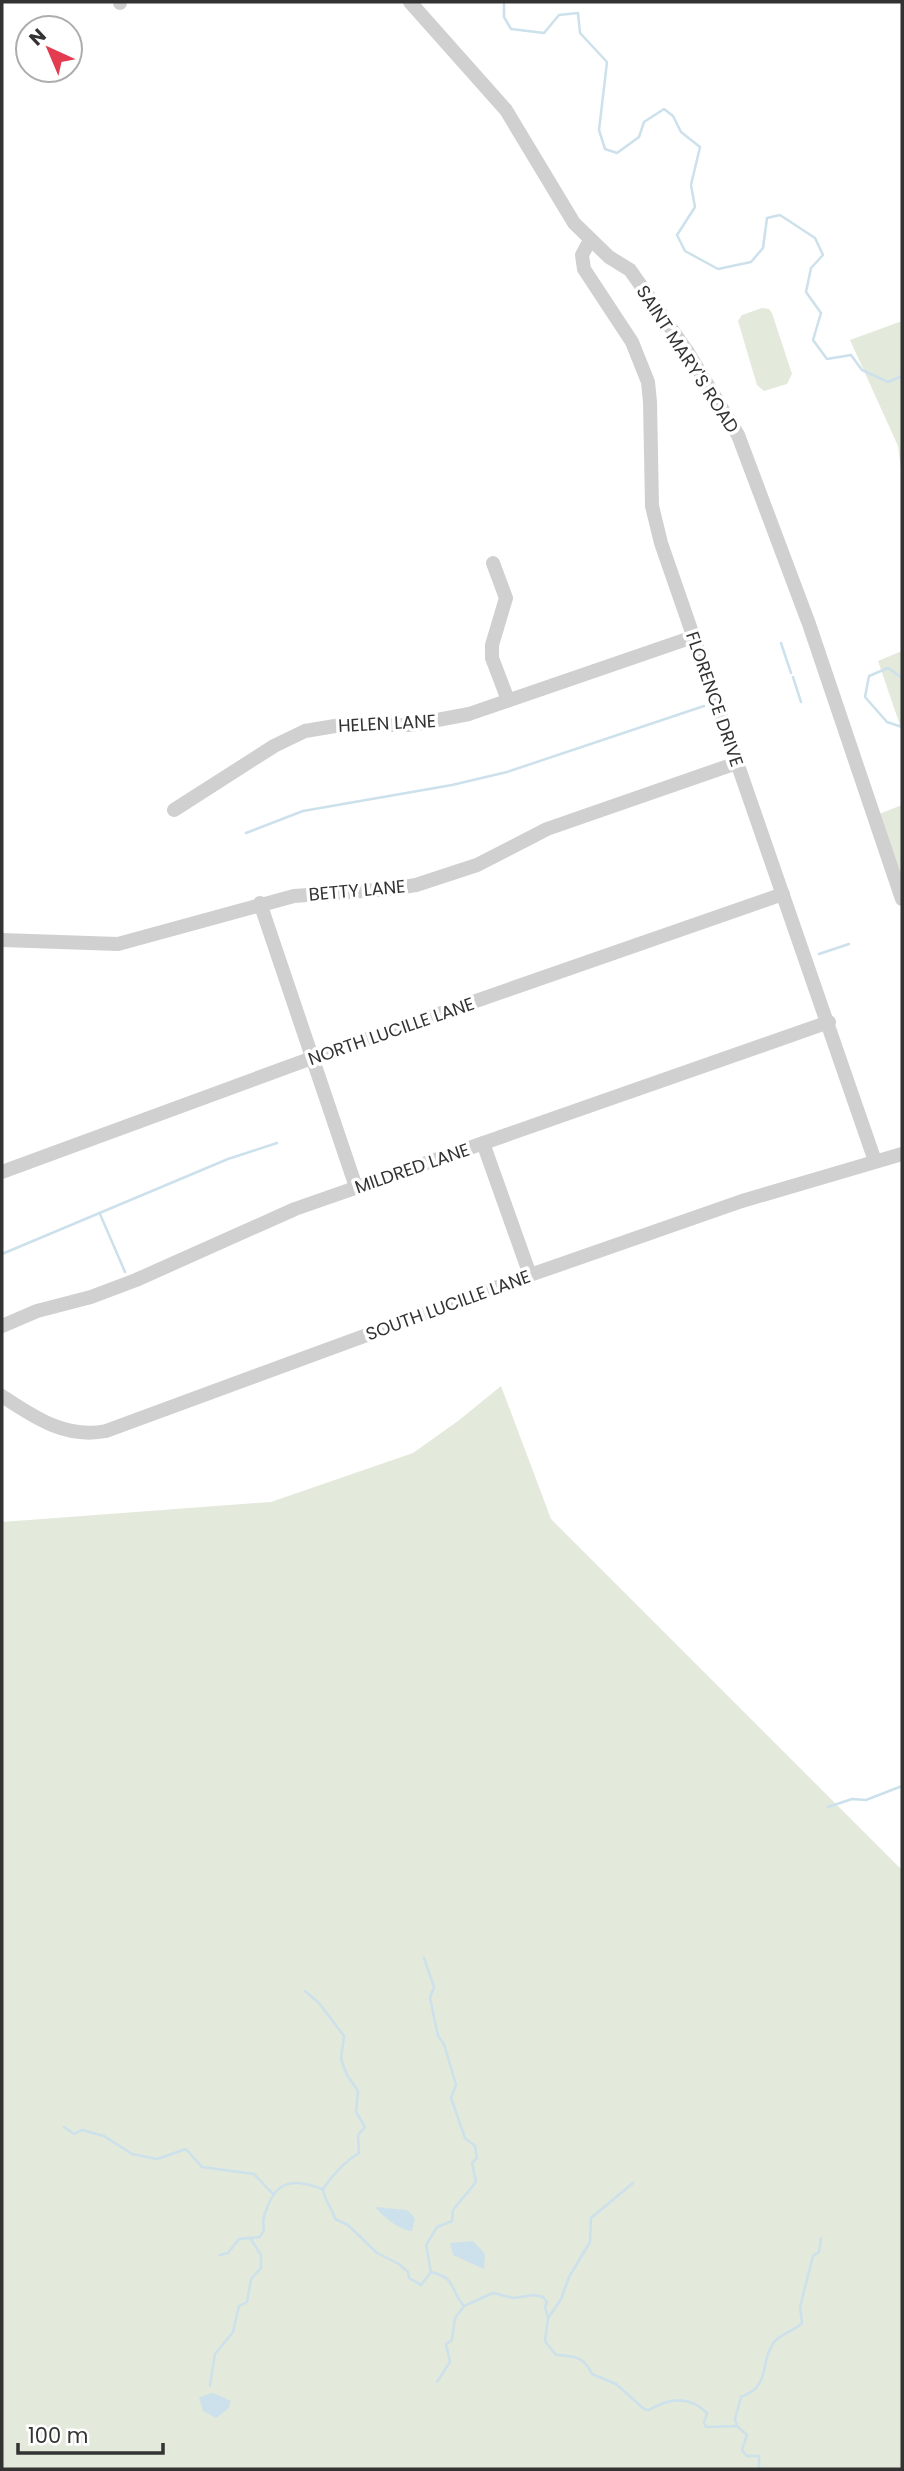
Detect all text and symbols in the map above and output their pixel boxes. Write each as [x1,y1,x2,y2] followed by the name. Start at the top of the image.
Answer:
[14,14,84,84] north arrow
[23,22,52,52] text: N
[631,280,745,438] street label: SAINT MARY'S ROAD
[680,628,750,770] street label: FLORENCE DRIVE
[337,708,437,738] street label: HELEN LANE
[308,873,406,907] street label: BETTY LANE
[304,991,478,1071] street label: NORTH LUCILLE LANE
[351,1137,473,1199] street label: MILDRED LANE
[362,1264,534,1346] street label: SOUTH LUCILLE LANE
[18,2412,163,2456] scale bar
[28,2421,88,2450] text: 100 m

